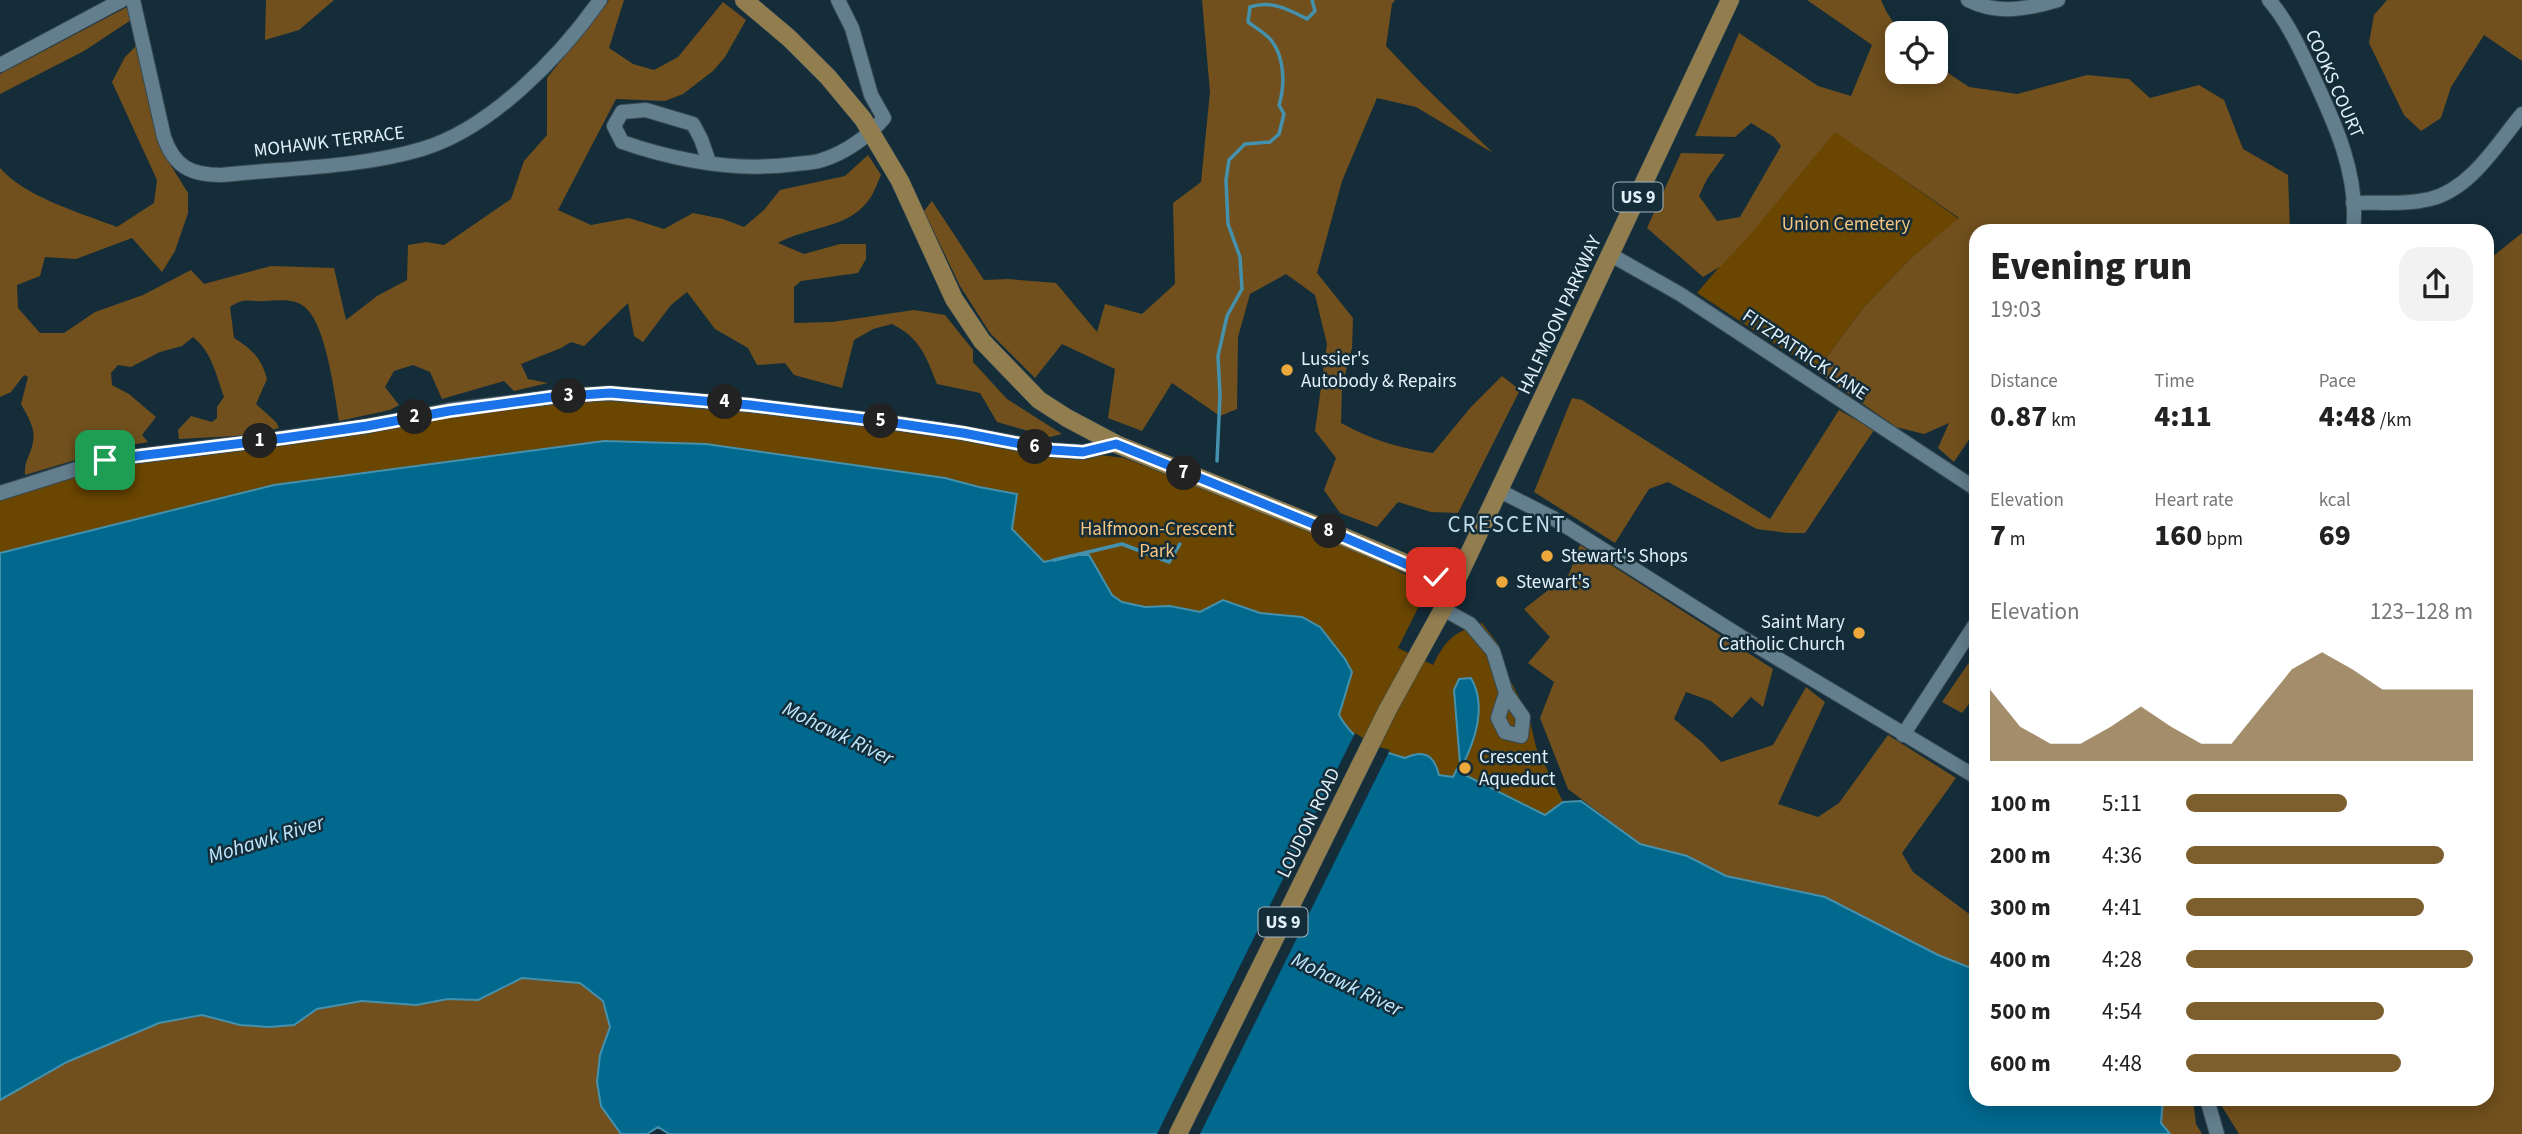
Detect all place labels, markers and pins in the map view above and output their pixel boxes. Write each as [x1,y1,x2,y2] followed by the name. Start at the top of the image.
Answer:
[1301,346,1456,395] place label: Lussier's Autobody & Repairs
[1279,362,1295,378] marker: Lussier's Autobody & Repairs
[552,378,586,414] pin: 3
[708,384,742,420] pin: 4
[398,400,432,434] pin: 2
[864,404,898,438] pin: 5
[243,424,278,458] pin: 1
[75,430,135,490] pin
[1018,430,1052,464] pin: 6
[1166,456,1202,490] pin: 7
[1312,514,1346,548] pin: 8
[1561,543,1688,570] place label: Stewart's Shops
[1406,547,1466,607] pin
[1539,548,1555,564] marker: Stewart's Shops
[1516,569,1590,596] place label: Stewart's
[1494,574,1510,590] marker: Stewart's
[1719,609,1845,658] place label: Saint Mary Catholic Church
[1851,625,1867,641] marker: Saint Mary Catholic Church
[1479,744,1556,793] place label: Crescent Aqueduct
[1457,760,1473,776] marker: Crescent Aqueduct

